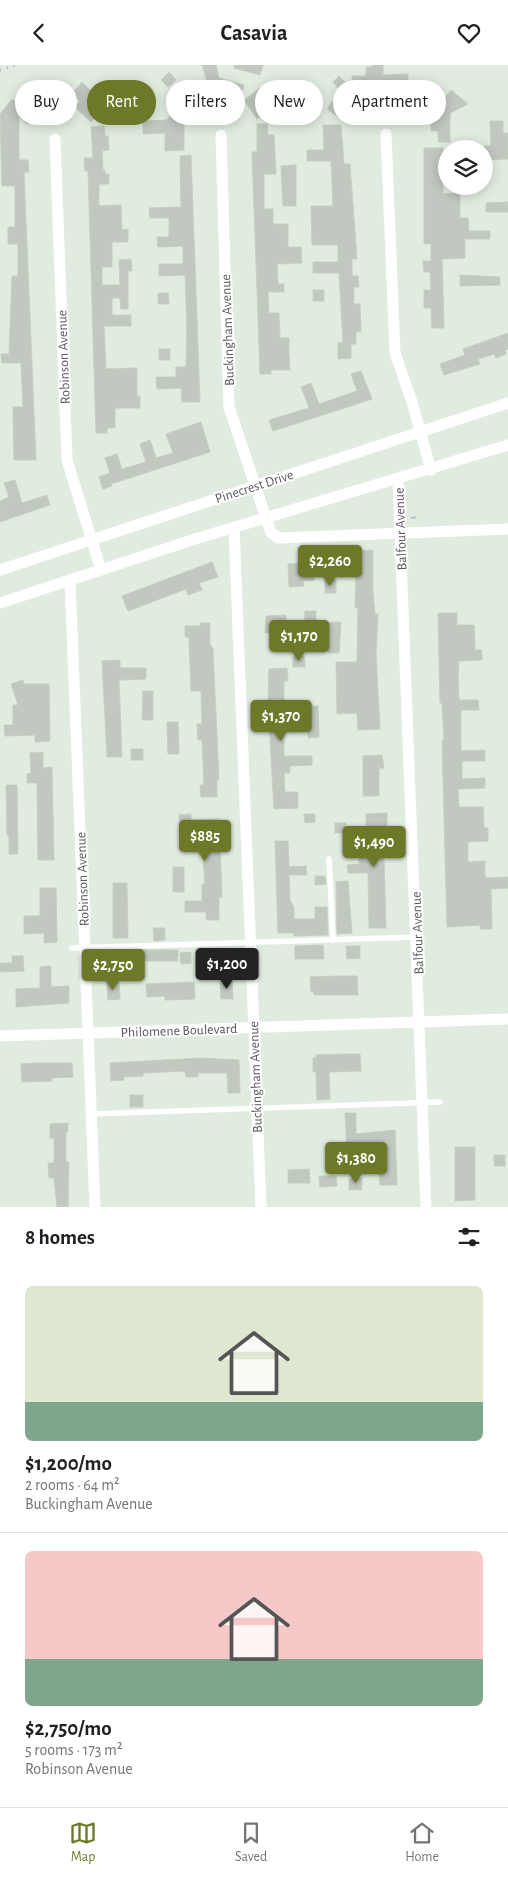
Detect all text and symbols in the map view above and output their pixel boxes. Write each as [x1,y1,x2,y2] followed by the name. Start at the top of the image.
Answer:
[25,19,53,47] icon: back
[455,19,483,47] icon: heart
[221,22,287,44] text: Casavia
[15,80,77,125] chip: Buy
[87,80,156,125] chip: Rent
[166,80,245,125] chip: Filters
[255,80,323,125] chip: New
[333,80,446,125] chip: Apartment
[438,140,493,195] map controls
[438,140,493,195] button: layers
[219,274,237,386] street label: Buckingham Avenue
[55,310,73,404] street label: Robinson Avenue
[213,468,295,506] street label: Pinecrest Drive
[393,487,409,571] street label: Balfour Avenue
[289,545,371,587] pin: $2,260
[309,553,351,569] text: $2,260
[258,619,340,662] pin: $1,170
[280,628,318,644] text: $1,170
[240,699,322,742] pin: $1,370
[262,708,300,724] text: $1,370
[175,819,235,862] pin: $885
[333,825,415,868] pin: $1,490
[190,828,220,844] text: $885
[74,832,92,926] street label: Robinson Avenue
[354,834,394,850] text: $1,490
[410,891,426,975] street label: Balfour Avenue
[186,947,268,990] pin: $1,200
[72,949,154,991] pin: $2,750
[207,956,247,972] text: $1,200
[93,957,133,973] text: $2,750
[247,1021,265,1133] street label: Buckingham Avenue
[120,1022,238,1040] street label: Philomene Boulevard
[315,1141,397,1184] pin: $1,380
[336,1150,376,1166] text: $1,380
[455,1223,483,1251] icon: filters
[25,1227,95,1248] text: 8 homes
[209,1318,299,1408] icon: home
[25,1453,112,1474] text: $1,200/mo
[25,1477,120,1493] text: 2 rooms · 64 m²
[25,1496,153,1512] text: Buckingham Avenue
[209,1584,299,1674] icon: home
[25,1718,112,1739] text: $2,750/mo
[25,1742,123,1758] text: 5 rooms · 173 m²
[25,1761,133,1777] text: Robinson Avenue
[69,1819,97,1866] tab: Map
[235,1819,267,1866] tab: Saved
[405,1819,439,1866] tab: Home

